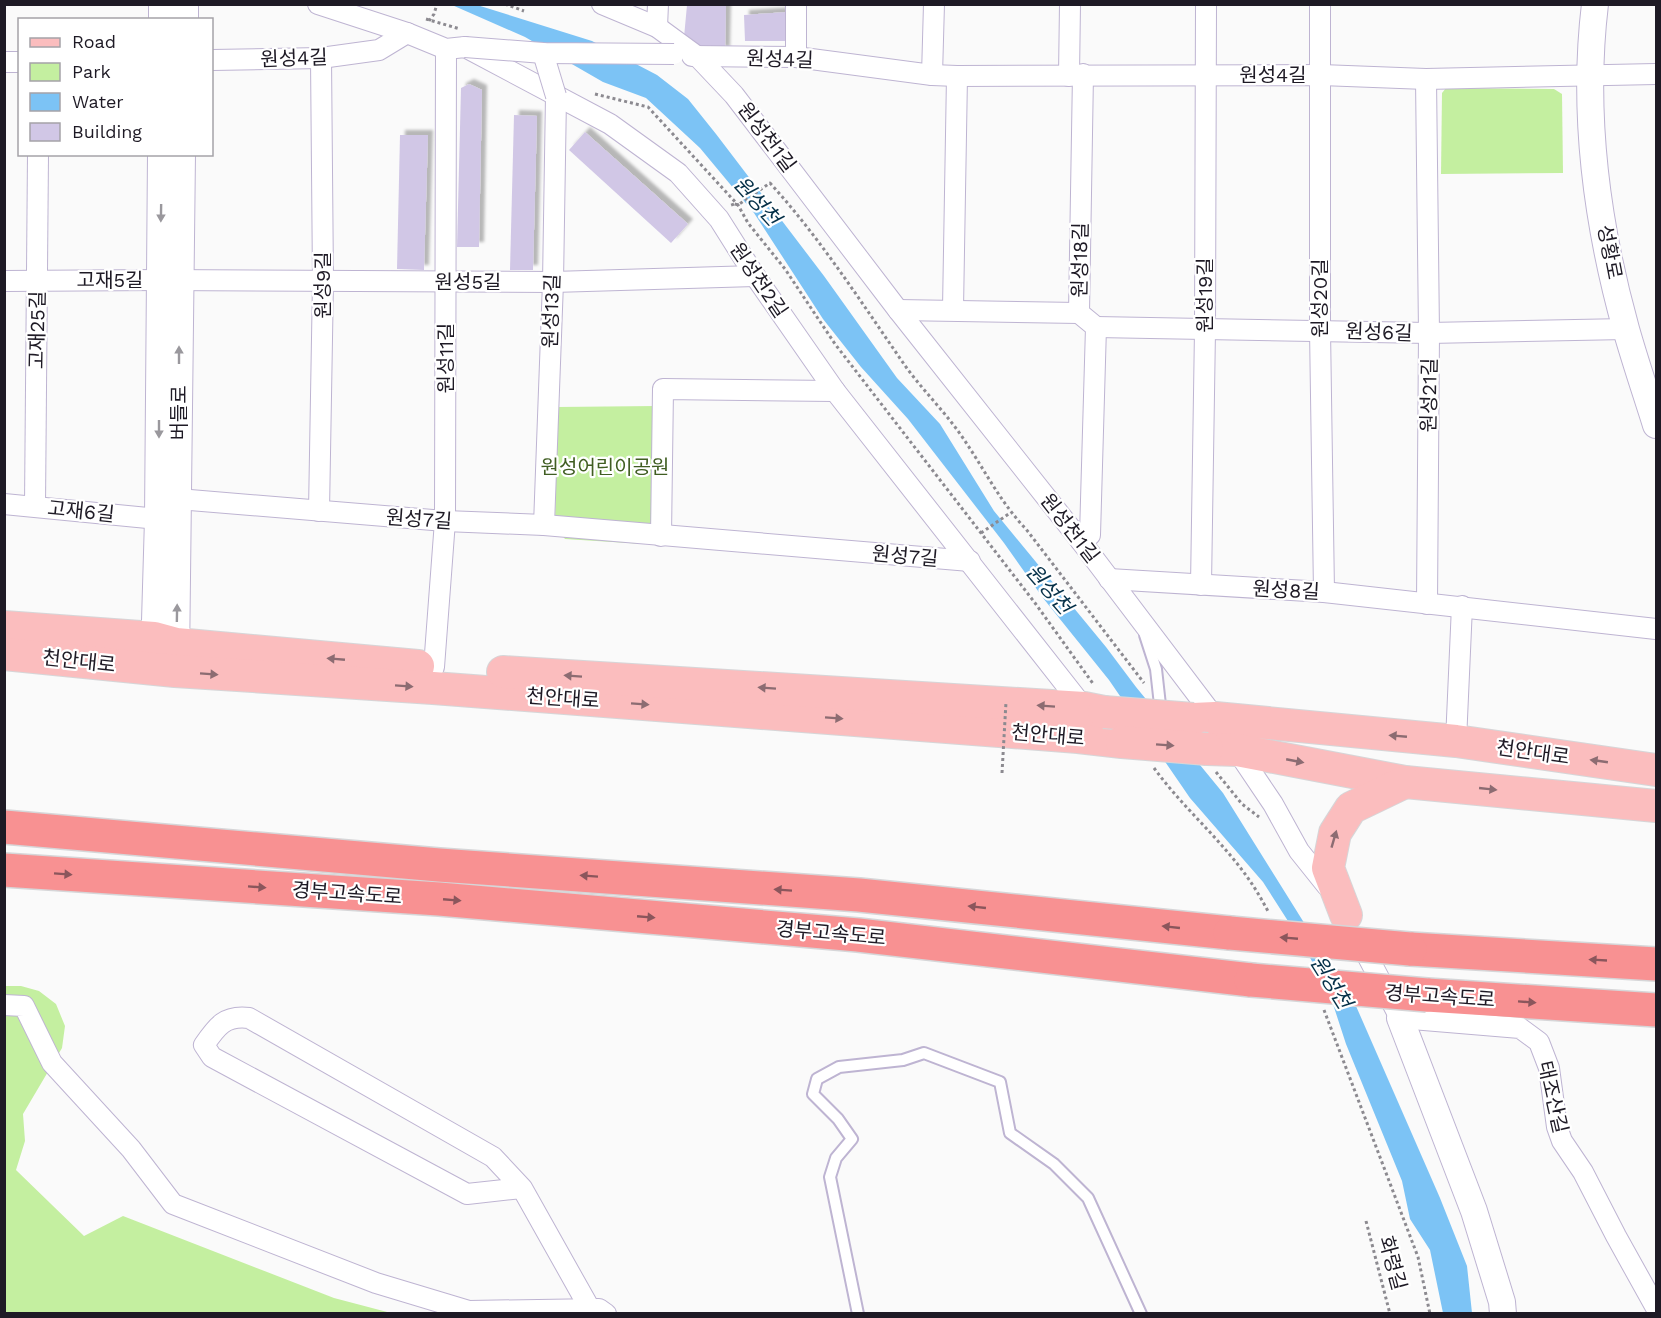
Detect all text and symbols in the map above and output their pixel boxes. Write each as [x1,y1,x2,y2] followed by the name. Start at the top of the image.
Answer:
[18,18,213,156] legend
[72,31,116,52] text: Road
[260,45,328,71] street label: 원성4길
[746,46,814,72] street label: 원성4길
[72,61,111,82] text: Park
[1239,63,1307,87] street label: 원성4길
[72,91,124,112] text: Water
[733,97,801,177] street label: 원성천1길
[72,121,142,142] text: Building
[729,171,788,233] water label: 원성천
[156,203,166,222] one-way arrow
[1067,222,1093,298] street label: 원성18길
[1593,223,1627,281] street label: 성황로
[725,238,793,322] street label: 원성천2길
[311,251,335,319] street label: 원성9길
[1193,257,1217,333] street label: 원성19길
[1308,258,1332,338] street label: 원성20길
[77,268,143,292] street label: 고재5길
[435,270,501,294] street label: 원성5길
[538,273,564,349] street label: 원성13길
[24,291,50,369] street label: 고재25길
[1345,319,1413,345] street label: 원성6길
[434,323,458,393] street label: 원성11길
[174,345,184,364] one-way arrow
[1416,357,1442,433] street label: 원성21길
[167,385,191,441] street label: 버들로
[154,419,164,438] one-way arrow
[541,455,669,479] park label: 원성어린이공원
[1035,489,1105,567] street label: 원성천1길
[46,496,116,526] street label: 고재6길
[385,505,453,533] street label: 원성7길
[871,541,939,571] street label: 원성7길
[1021,559,1080,621] water label: 원성천
[1252,576,1320,604] street label: 원성8길
[172,603,182,622] one-way arrow
[41,645,117,677] street label: 천안대로
[327,654,346,664] one-way arrow
[199,669,218,678] one-way arrow
[563,671,582,681] one-way arrow
[394,681,413,691] one-way arrow
[525,683,601,713] street label: 천안대로
[758,684,777,693] one-way arrow
[630,699,649,708] one-way arrow
[1036,701,1055,710] one-way arrow
[825,714,844,723] one-way arrow
[1010,720,1086,750] street label: 천안대로
[1388,731,1407,741] one-way arrow
[1495,735,1571,769] street label: 천안대로
[1155,741,1174,750] one-way arrow
[1285,757,1304,766] one-way arrow
[1589,757,1608,766] one-way arrow
[1478,784,1497,794] one-way arrow
[1330,830,1340,848] one-way arrow
[53,870,72,879] one-way arrow
[579,871,598,881] one-way arrow
[291,877,403,909] street label: 경부고속도로
[248,882,267,892] one-way arrow
[774,885,793,895] one-way arrow
[443,895,462,905] one-way arrow
[968,902,987,912] one-way arrow
[637,912,656,921] one-way arrow
[775,916,887,950] street label: 경부고속도로
[1162,922,1181,932] one-way arrow
[1280,933,1299,943] one-way arrow
[1305,951,1359,1015] water label: 원성천
[1589,956,1608,965] one-way arrow
[1384,980,1496,1012] street label: 경부고속도로
[1518,997,1537,1007] one-way arrow
[1533,1058,1573,1136] street label: 태조산길
[1374,1233,1412,1293] street label: 화령길

